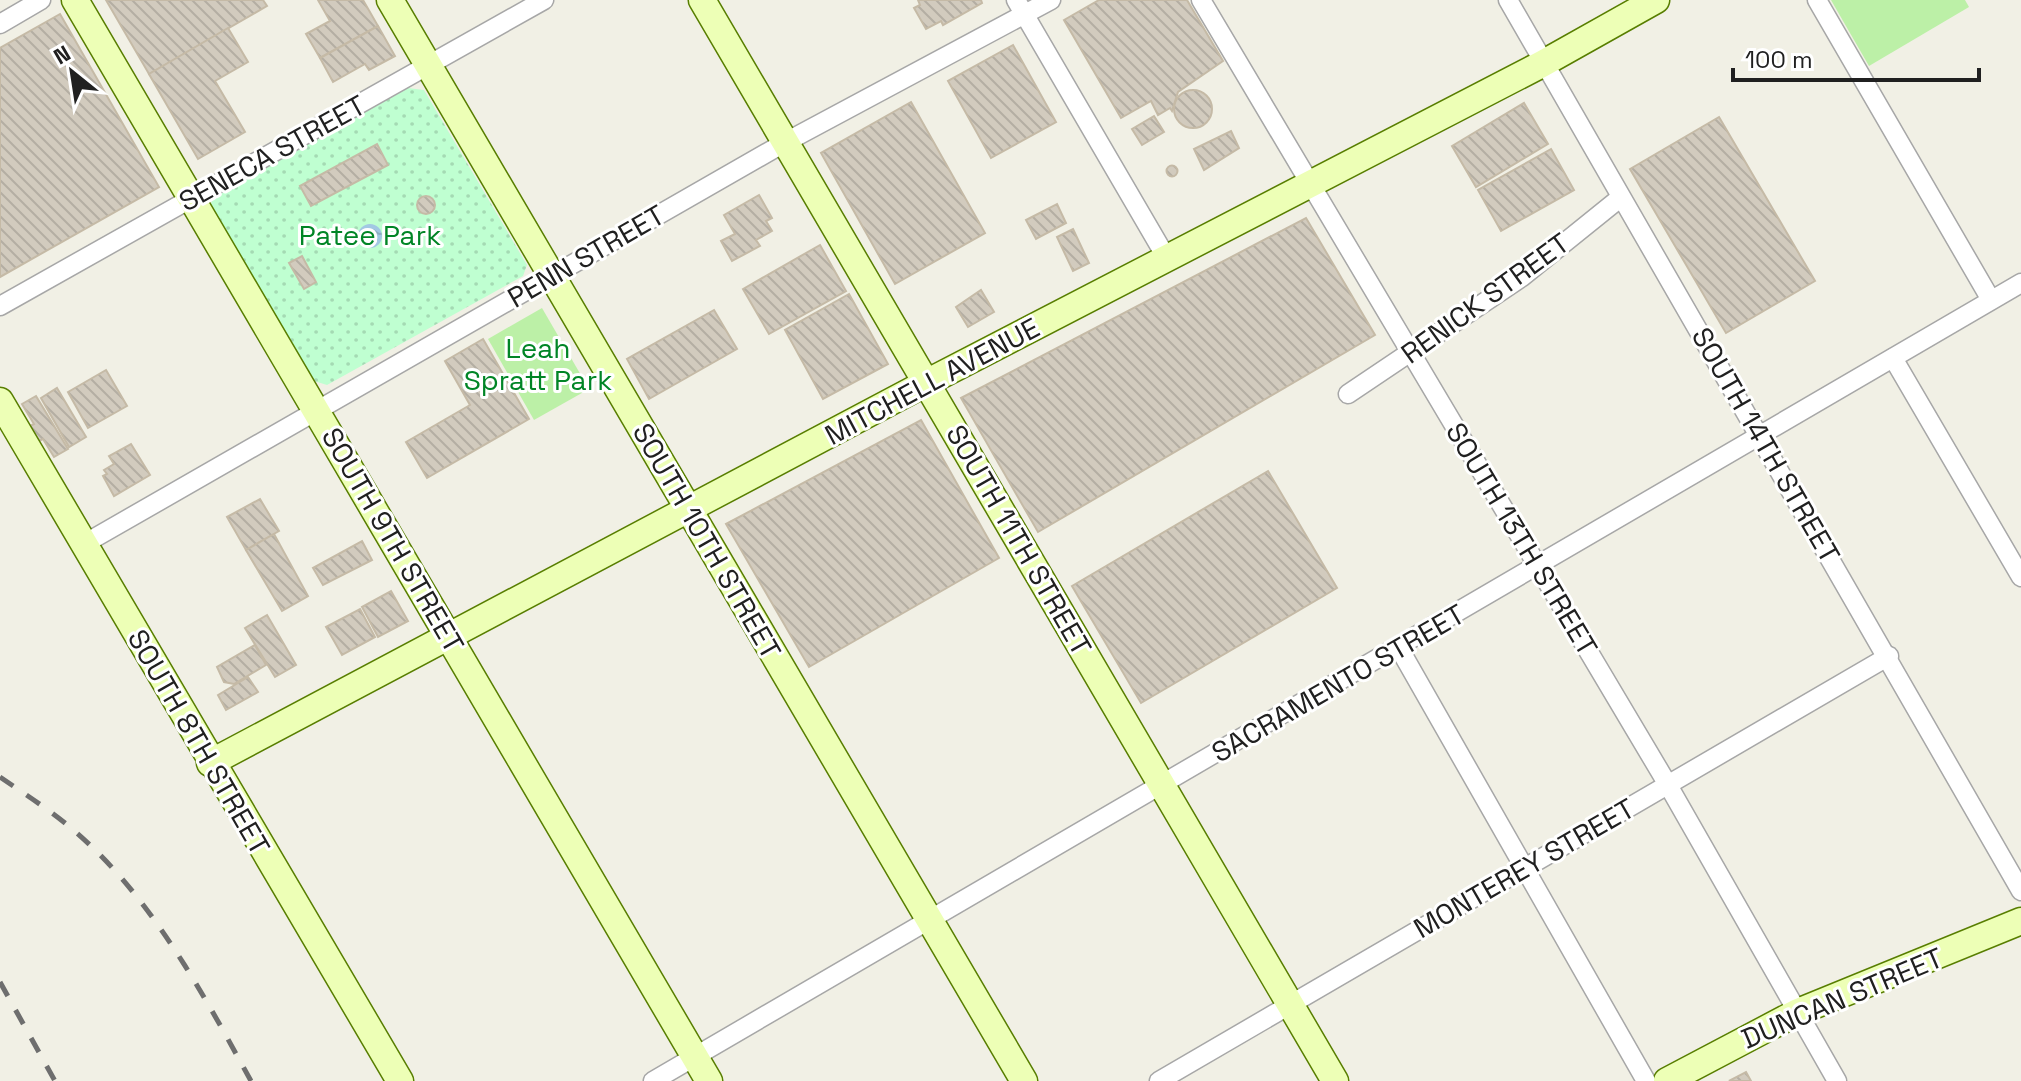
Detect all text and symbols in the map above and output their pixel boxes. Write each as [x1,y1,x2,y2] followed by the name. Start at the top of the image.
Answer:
[32,32,112,112] north arrow
[1733,32,1979,82] scale bar
[49,39,75,70] text: N
[1745,44,1813,75] text: 100 m
[172,87,372,219] street label: SENECA STREET
[501,197,671,315] street label: PENN STREET
[299,217,441,253] park label: Patee Park
[1394,225,1576,371] street label: RENICK STREET
[819,309,1045,453] street label: MITCHELL AVENUE
[1684,321,1848,569] street label: SOUTH 14TH STREET
[464,330,612,398] park label: Leah Spratt Park
[1438,416,1606,662] street label: SOUTH 13TH STREET
[625,417,789,665] street label: SOUTH 10TH STREET
[938,418,1100,662] street label: SOUTH 11TH STREET
[314,421,472,659] street label: SOUTH 9TH STREET
[1205,596,1471,770] street label: SACRAMENTO STREET
[120,623,278,861] street label: SOUTH 8TH STREET
[1407,790,1641,946] street label: MONTEREY STREET
[1736,939,1948,1057] street label: DUNCAN STREET

